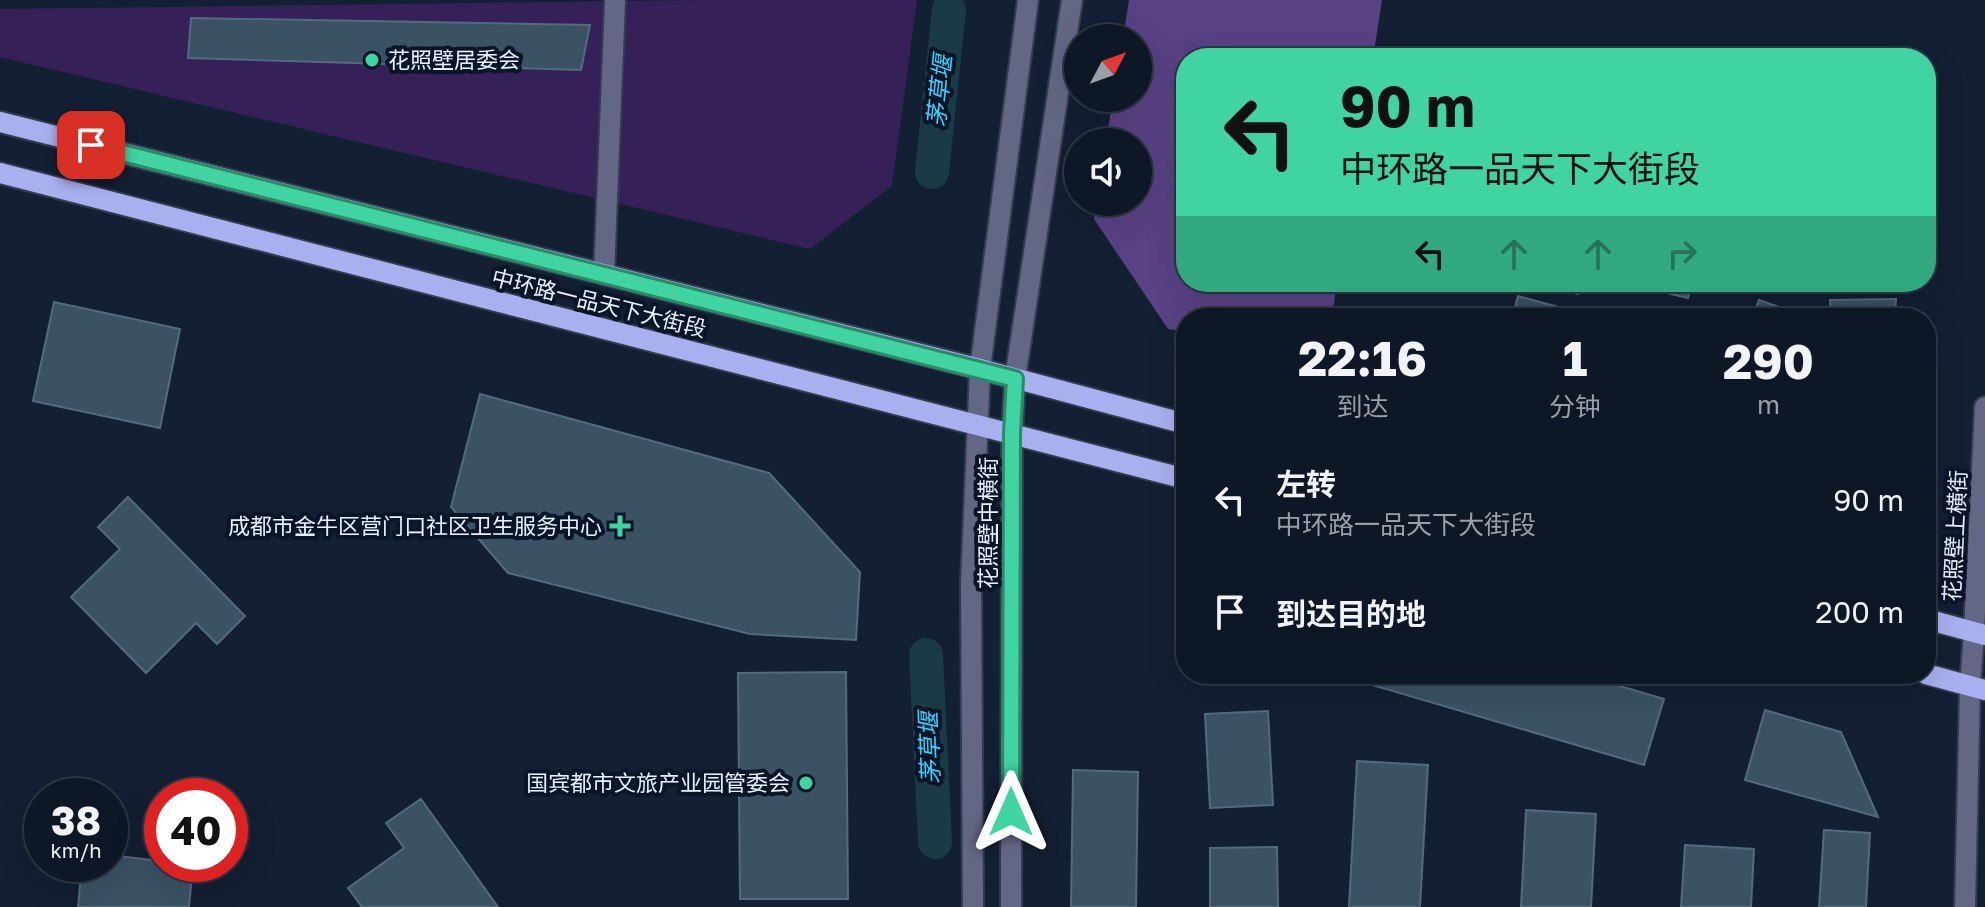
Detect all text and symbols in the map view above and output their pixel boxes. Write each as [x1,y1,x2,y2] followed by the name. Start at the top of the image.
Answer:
[1064,24,1152,112] north arrow
[1064,24,1152,216] map controls
[388,46,520,73] place label: 花照壁居委会
[920,50,957,128] water label: 茅草堰
[363,51,381,69] marker: 花照壁居委会
[1340,72,1475,139] text: 90 m
[1208,80,1312,184] icon: left
[57,111,125,179] pin
[69,123,113,167] icon: arrive
[1064,128,1152,216] button: sound
[1340,147,1700,190] text: 中环路一品天下大街段
[1408,232,1452,276] icon: left
[1492,232,1536,276] icon: ahead
[1576,232,1620,276] icon: ahead
[1660,232,1704,276] icon: right
[489,263,709,342] street label: 中环路一品天下大街段
[1298,329,1427,387] text: 22:16
[1563,329,1587,387] text: 1
[1723,332,1814,390] text: 290
[1757,389,1780,420] text: m
[1337,391,1389,422] text: 到达
[1549,391,1601,422] text: 分钟
[974,457,1001,589] street label: 花照壁中横街
[1276,466,1336,502] text: 左转
[1938,469,1971,603] street label: 花照壁上横街
[1208,478,1252,522] icon: left
[1833,482,1904,518] text: 90 m
[1276,509,1536,540] text: 中环路一品天下大街段
[228,512,602,539] place label: 成都市金牛区营门口社区卫生服务中心
[609,515,631,537] marker: 成都市金牛区营门口社区卫生服务中心
[1208,590,1252,634] icon: arrive
[1815,594,1904,630] text: 200 m
[1276,596,1426,632] text: 到达目的地
[913,708,944,785] water label: 茅草堰
[526,769,790,796] place label: 国宾都市文旅产业园管委会
[969,770,1053,854] position arrow
[797,774,815,792] marker: 国宾都市文旅产业园管委会
[144,778,248,882] speed limit sign: 40
[51,796,101,844] text: 38
[51,838,101,862] text: km/h

